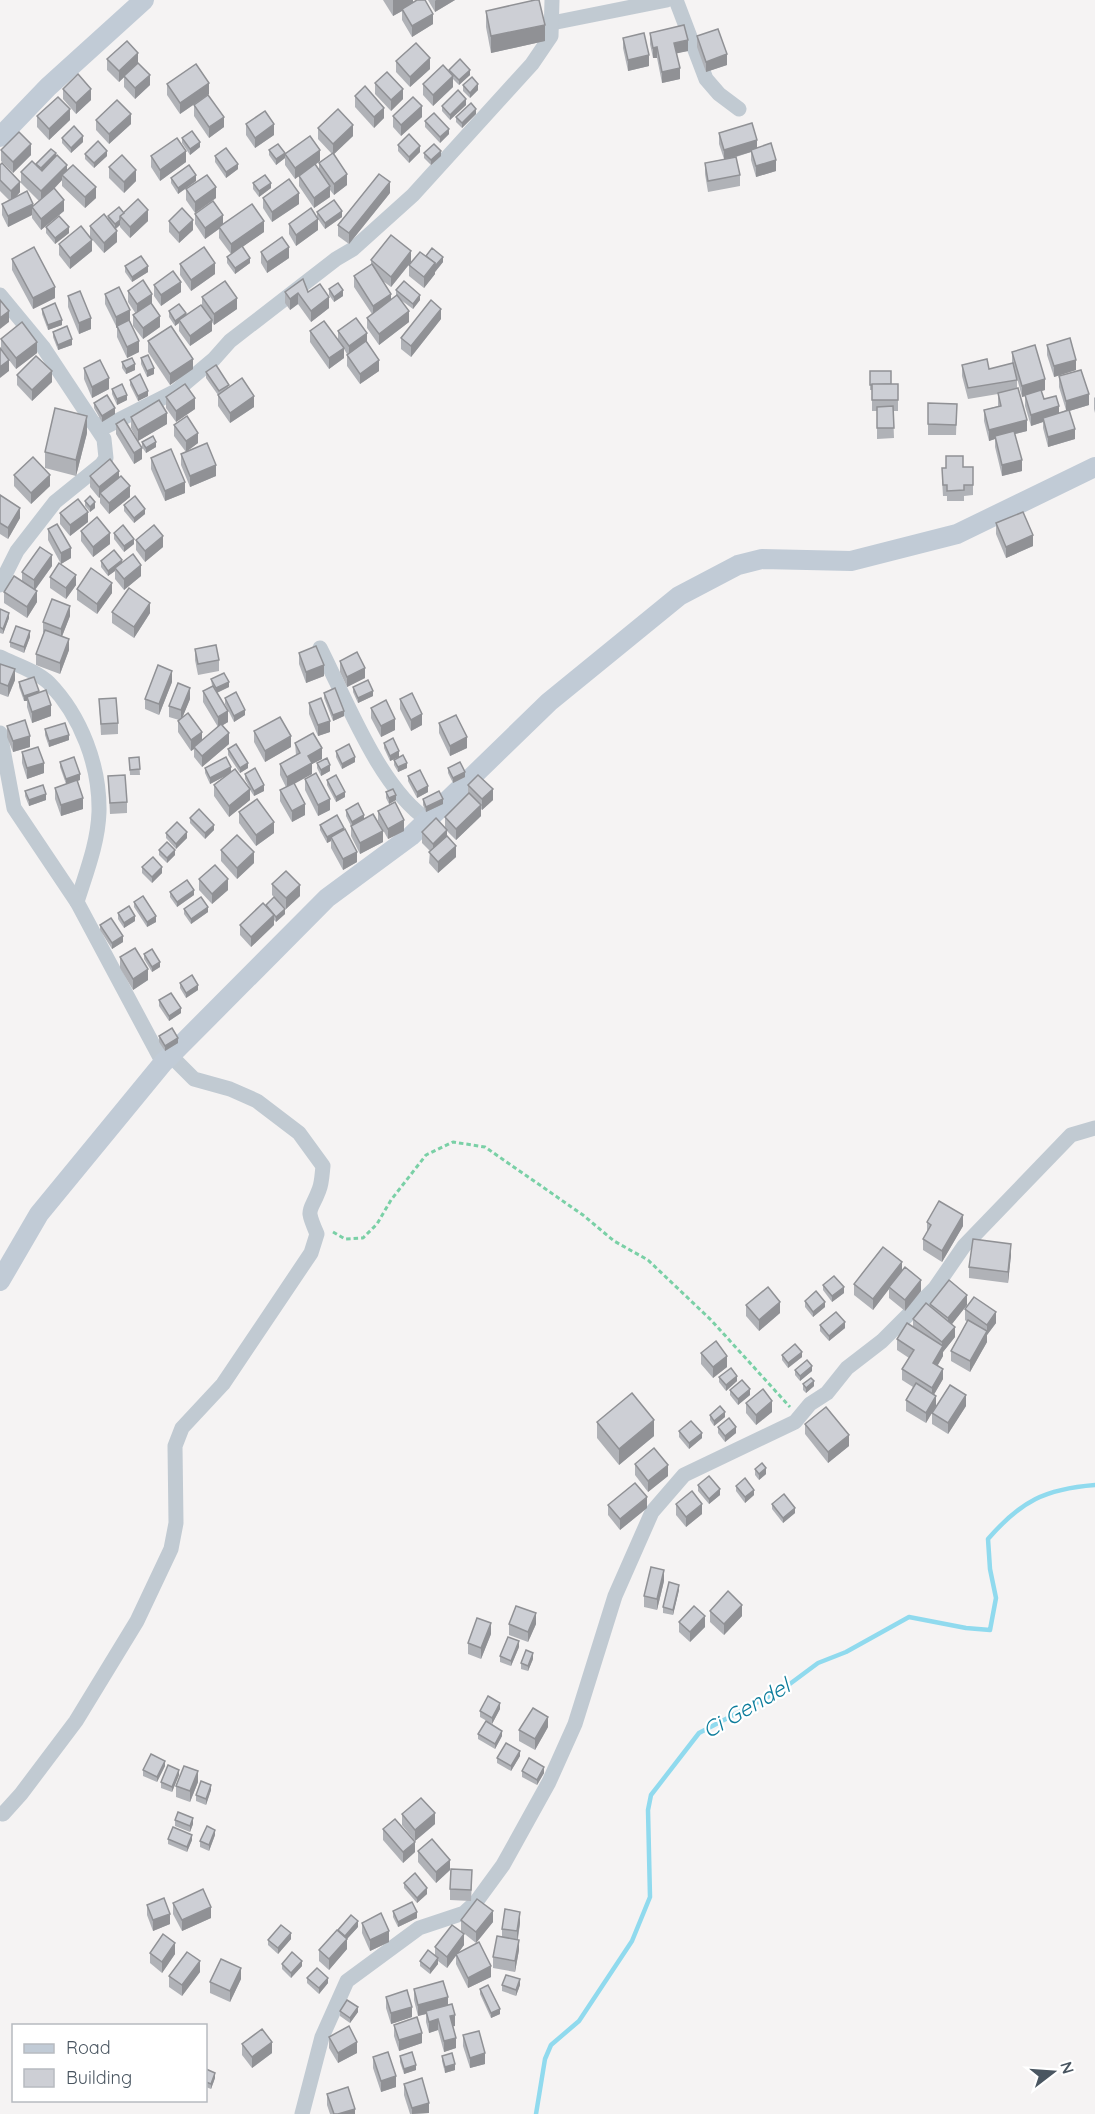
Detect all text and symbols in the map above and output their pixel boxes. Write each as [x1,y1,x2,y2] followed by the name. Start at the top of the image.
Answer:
[697,1670,797,1744] water label: Ci Gendel
[12,2024,207,2102] legend
[66,2036,111,2059] text: Road
[1023,2042,1083,2102] north arrow
[1056,2059,1079,2076] text: N
[66,2066,132,2089] text: Building

